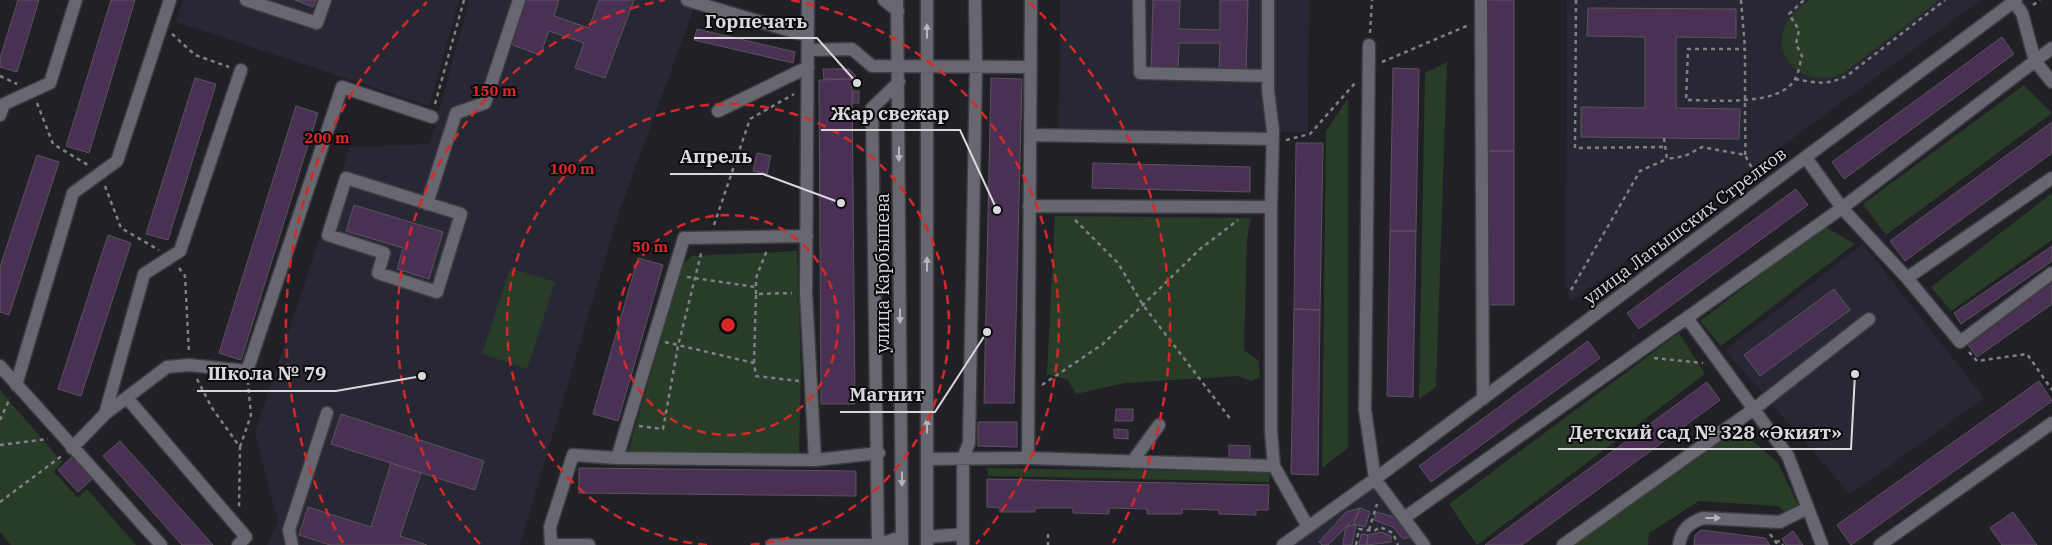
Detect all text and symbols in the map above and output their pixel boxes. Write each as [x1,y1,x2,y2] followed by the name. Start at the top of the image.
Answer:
[694,4,817,38] callout: Горпечать
[705,9,807,33] text: Горпечать
[923,23,931,39] one-way arrow
[471,81,517,100] text: 150 m
[821,96,960,130] callout: Жар свежар
[830,101,950,125] text: Жар свежар
[304,128,350,147] text: 200 m
[670,140,763,174] callout: Апрель
[1579,142,1791,309] street label: улица Латышских Стрелков
[680,144,752,168] text: Апрель
[895,146,903,162] one-way arrow
[549,159,595,178] text: 100 m
[871,193,894,353] street label: улица Карбышева
[632,237,668,256] text: 50 m
[923,256,931,272] one-way arrow
[897,308,905,324] one-way arrow
[719,316,737,334] centre of rings
[197,357,336,391] callout: Школа № 79
[208,361,326,385] text: Школа № 79
[840,378,935,412] callout: Магнит
[850,382,924,406] text: Магнит
[1558,415,1851,449] callout: Детский сад № 328 «Әкият»
[923,418,931,434] one-way arrow
[1568,420,1842,444] text: Детский сад № 328 «Әкият»
[898,471,906,487] one-way arrow
[1705,514,1721,522] one-way arrow

